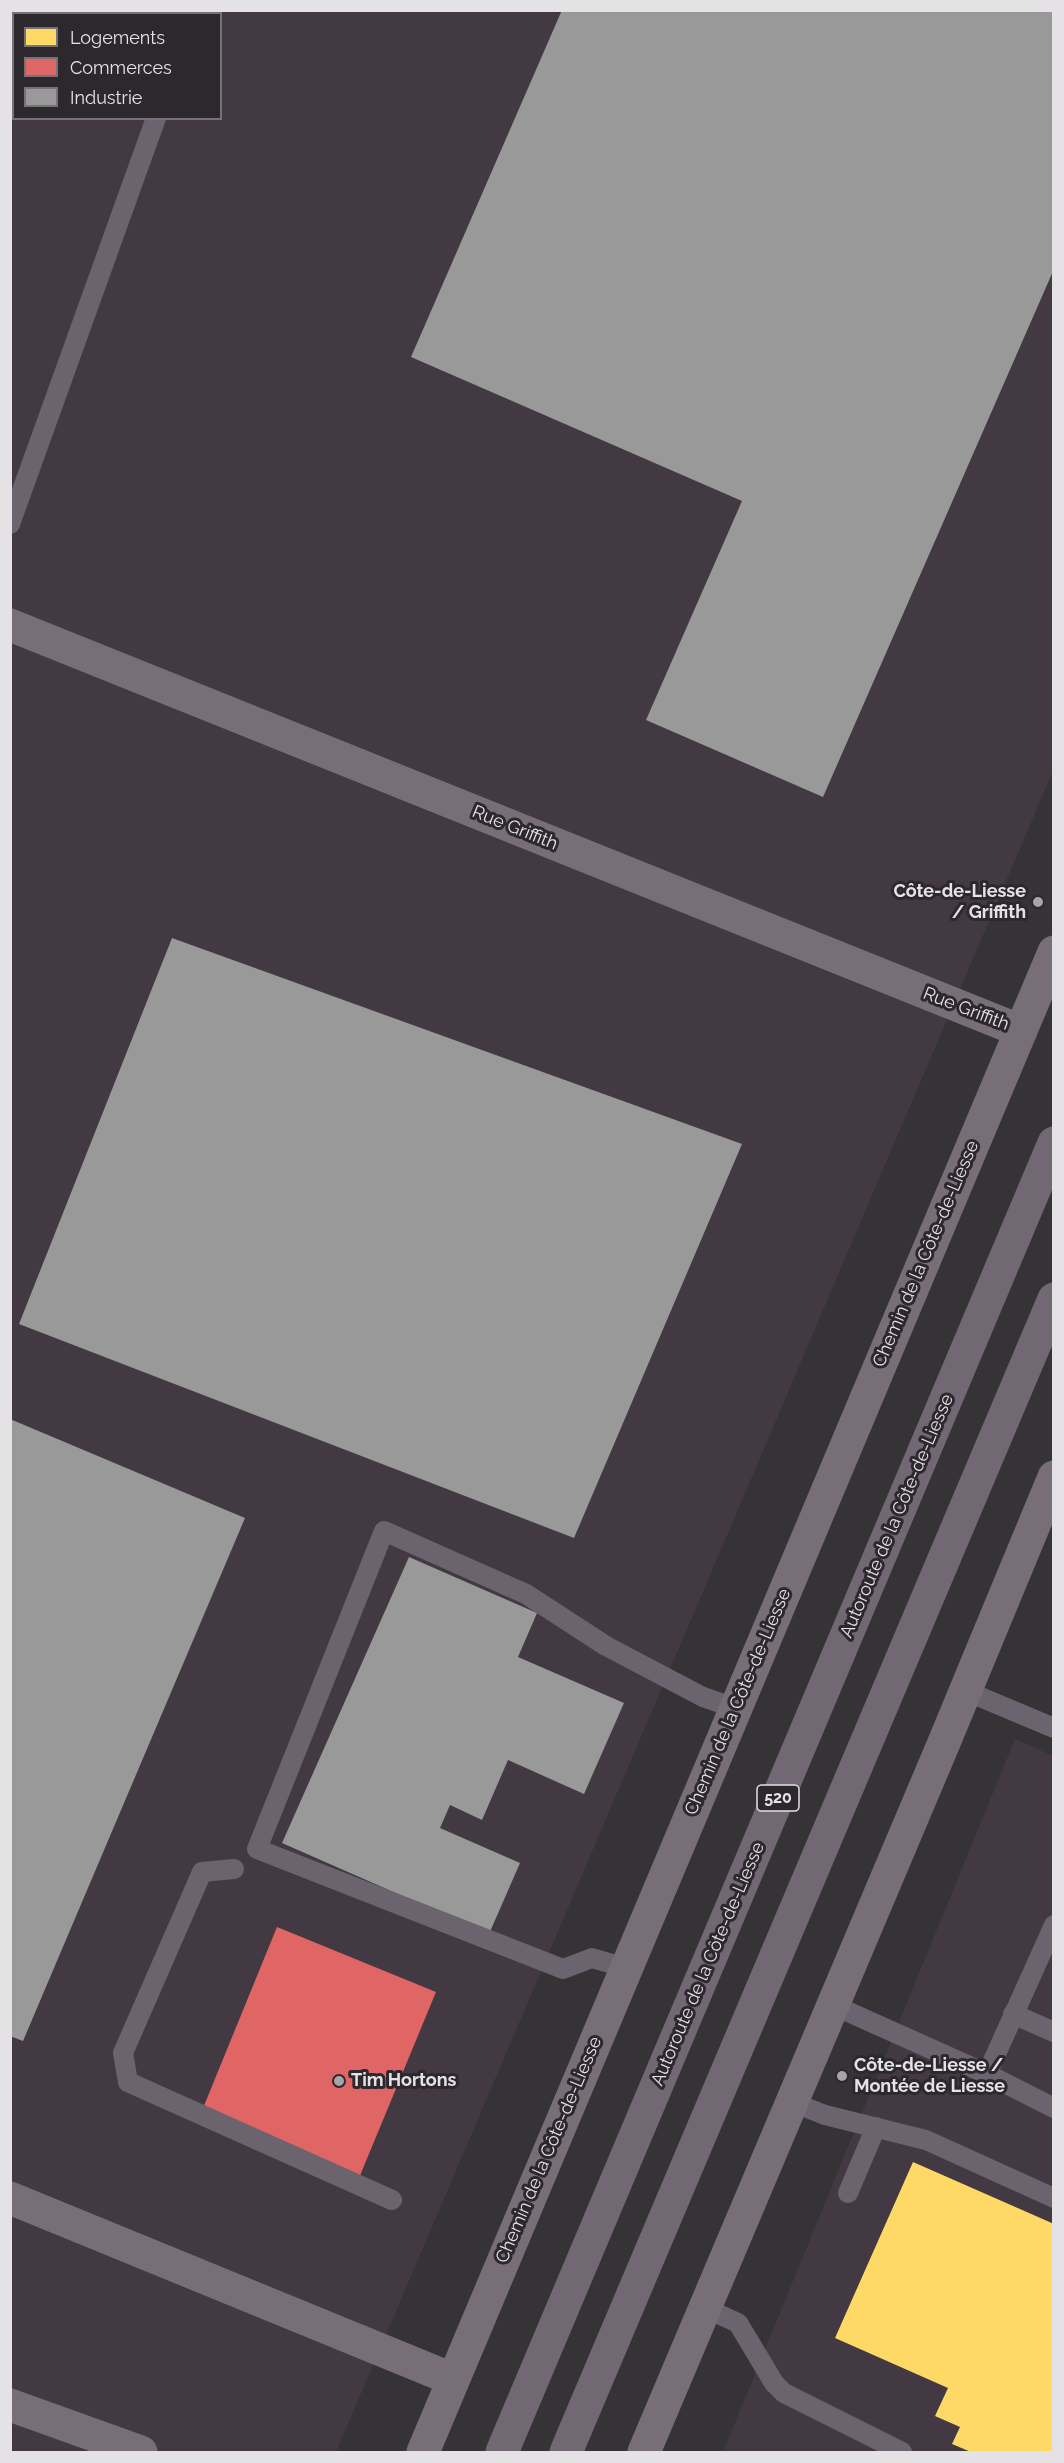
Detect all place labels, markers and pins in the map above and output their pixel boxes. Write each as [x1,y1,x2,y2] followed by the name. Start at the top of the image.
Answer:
[893,881,1026,924] place label: Côte-de-Liesse / Griffith
[1031,895,1045,909] marker: Côte-de-Liesse / Griffith
[854,2055,1005,2098] place label: Côte-de-Liesse / Montée de Liesse
[835,2069,849,2083] marker: Côte-de-Liesse / Montée de Liesse
[351,2070,456,2092] place label: Tim Hortons
[332,2074,346,2088] marker: Tim Hortons

